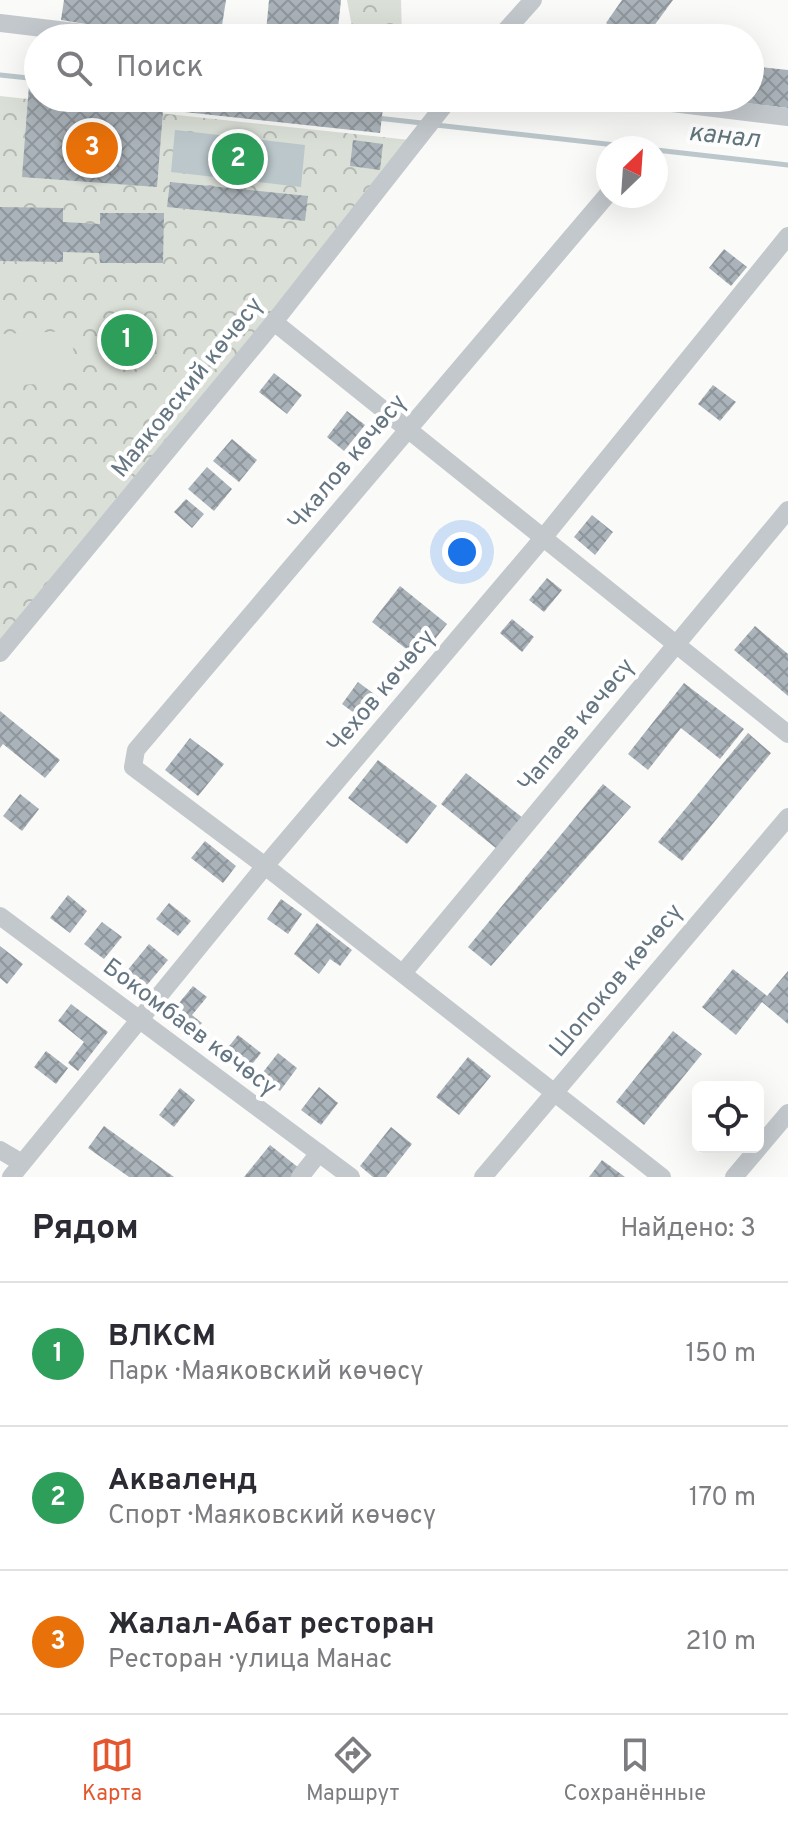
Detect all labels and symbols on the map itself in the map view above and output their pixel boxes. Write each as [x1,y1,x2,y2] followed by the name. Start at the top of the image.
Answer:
[687,117,762,157] water label: канал
[66,118,118,178] pin: 3
[212,129,264,189] pin: 2
[596,136,668,208] north arrow
[106,292,270,484] street label: Маяковский көчөсү
[101,310,153,370] pin: 1
[282,389,414,537] street label: Чкалов көчөсү
[442,532,482,572] your location
[321,624,443,760] street label: Чехов көчөсү
[512,653,642,799] street label: Чапаев көчөсү
[544,898,690,1064] street label: Шопоков көчөсү
[96,953,282,1103] street label: Бокомбаев көчөсү

